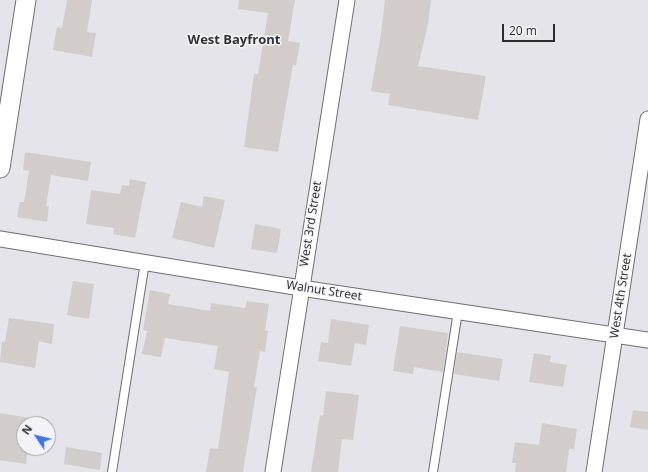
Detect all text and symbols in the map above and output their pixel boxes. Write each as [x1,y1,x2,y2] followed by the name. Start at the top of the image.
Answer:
[504,16,557,42] scale bar
[509,22,537,39] text: 20 m
[188,32,280,48] district label: West Bayfront
[297,180,325,268] street label: West 3rd Street
[607,252,635,340] street label: West 4th Street
[285,278,363,304] street label: Walnut Street
[16,416,56,456] north arrow
[18,421,35,437] text: N

